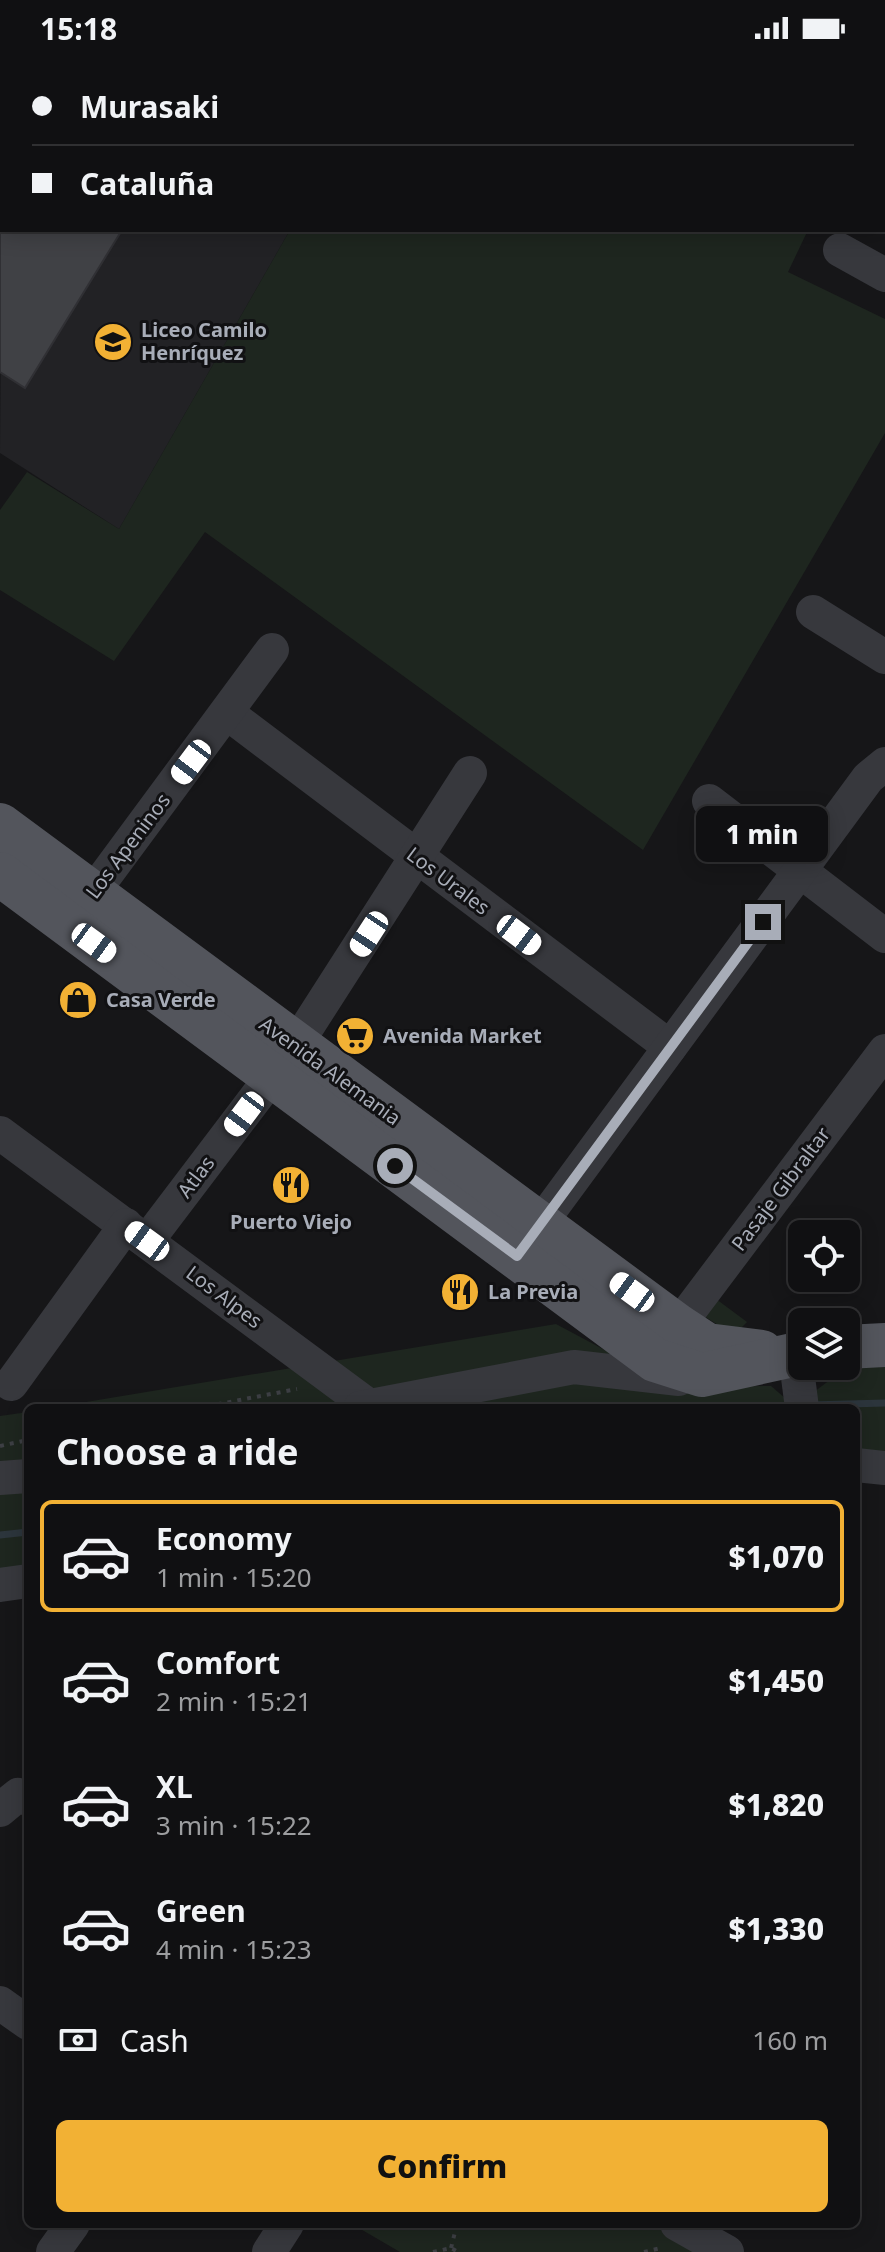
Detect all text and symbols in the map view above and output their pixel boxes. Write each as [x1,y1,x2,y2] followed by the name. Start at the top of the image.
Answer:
[40,8,117,49] text: 15:18
[80,86,219,127] text: Murasaki
[80,163,214,204] text: Cataluña
[141,316,267,366] place label: Liceo Camilo Henríquez
[92,321,134,363] school or university icon: Liceo Camilo Henríquez
[167,736,215,788] car
[79,788,176,904] street label: Los Apeninos
[697,806,829,862] callout: 1 min
[726,816,798,852] text: 1 min
[401,841,495,921] street label: Los Urales
[745,904,781,940] route end
[346,907,392,961] car
[493,911,545,959] car
[68,919,120,967] car
[57,979,99,1021] shop icon: Casa Verde
[106,986,216,1013] place label: Casa Verde
[254,1010,406,1131] street label: Avenida Alemania
[334,1015,376,1057] supermarket icon: Avenida Market
[383,1022,542,1049] place label: Avenida Market
[220,1088,268,1140] car
[725,1121,836,1256] street label: Pasaje Gibraltar
[377,1148,413,1184] route start
[171,1150,220,1203] street label: Atlas
[270,1164,312,1206] restaurant icon: Puerto Viejo
[230,1208,352,1235] place label: Puerto Viejo
[121,1217,173,1265] car
[788,1220,860,1380] map controls
[788,1220,860,1292] button: locate
[181,1259,268,1334] street label: Los Alpes
[606,1268,658,1316] car
[439,1271,481,1313] restaurant icon: La Previa
[488,1278,578,1305] place label: La Previa
[788,1308,860,1380] button: layers
[56,1427,298,1476] text: Choose a ride
[156,1518,292,1559] text: Economy
[60,1520,132,1592] icon: car
[729,1536,824,1577] text: $1,070
[156,1559,312,1595] text: 1 min · 15:20
[156,1642,280,1683] text: Comfort
[60,1644,132,1716] icon: car
[729,1660,824,1701] text: $1,450
[156,1683,312,1719] text: 2 min · 15:21
[156,1766,193,1807] text: XL
[60,1768,132,1840] icon: car
[729,1784,824,1825] text: $1,820
[156,1807,312,1843] text: 3 min · 15:22
[156,1890,246,1931] text: Green
[60,1892,132,1964] icon: car
[729,1908,824,1949] text: $1,330
[156,1931,312,1967] text: 4 min · 15:23
[56,2018,100,2062] icon: cash
[120,2020,189,2061] text: Cash
[752,2022,828,2058] text: 160 m
[56,2120,828,2212] button: Confirm

